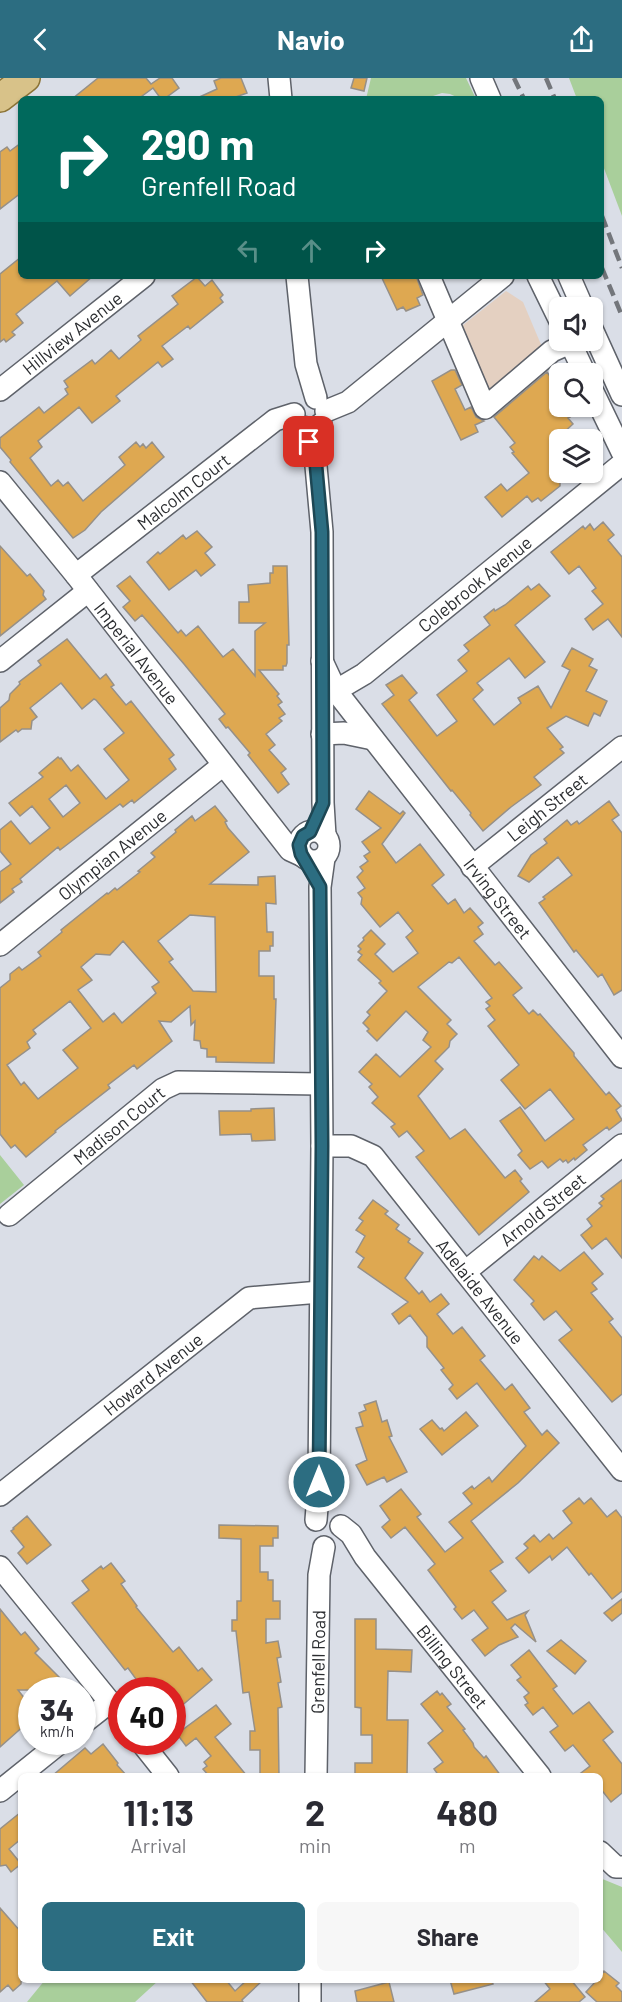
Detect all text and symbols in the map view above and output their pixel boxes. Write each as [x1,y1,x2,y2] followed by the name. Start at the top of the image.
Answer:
[24,23,57,56] icon: back
[277,23,345,55] text: Navio
[565,23,598,56] icon: share
[141,118,254,168] text: 290 m
[42,120,120,198] icon: right
[141,169,296,201] text: Grenfell Road
[232,234,265,267] icon: left
[295,234,328,267] icon: ahead
[358,234,391,267] icon: right
[18,287,126,379] street label: Hillview Avenue
[549,297,603,483] map controls
[549,297,603,351] button: sound
[549,363,603,417] button: search
[283,416,334,467] pin
[292,425,325,458] icon: arrive
[549,429,603,483] button: layers
[132,448,234,534] street label: Malcolm Court
[413,531,536,637] street label: Colebrook Avenue
[90,597,184,709] street label: Imperial Avenue
[502,768,592,846] street label: Leigh Street
[53,804,171,905] street label: Olympian Avenue
[459,853,536,943] street label: Irving Street
[69,1081,169,1169] street label: Madison Court
[496,1168,590,1250] street label: Arnold Street
[432,1234,529,1349] street label: Adelaide Avenue
[99,1328,207,1420] street label: Howard Avenue
[287,1450,351,1514] position arrow
[306,1610,329,1714] street label: Grenfell Road
[412,1620,493,1713] street label: Billing Street
[108,1677,186,1755] speed limit sign: 40
[40,1691,74,1727] text: 34
[40,1722,74,1740] text: km/h
[123,1790,194,1833] text: 11:13
[305,1790,325,1833] text: 2
[436,1790,498,1833] text: 480
[131,1833,186,1857] text: Arrival
[299,1833,331,1857] text: min
[459,1833,475,1857] text: m
[42,1902,305,1971] button: Exit
[317,1902,579,1971] button: Share

